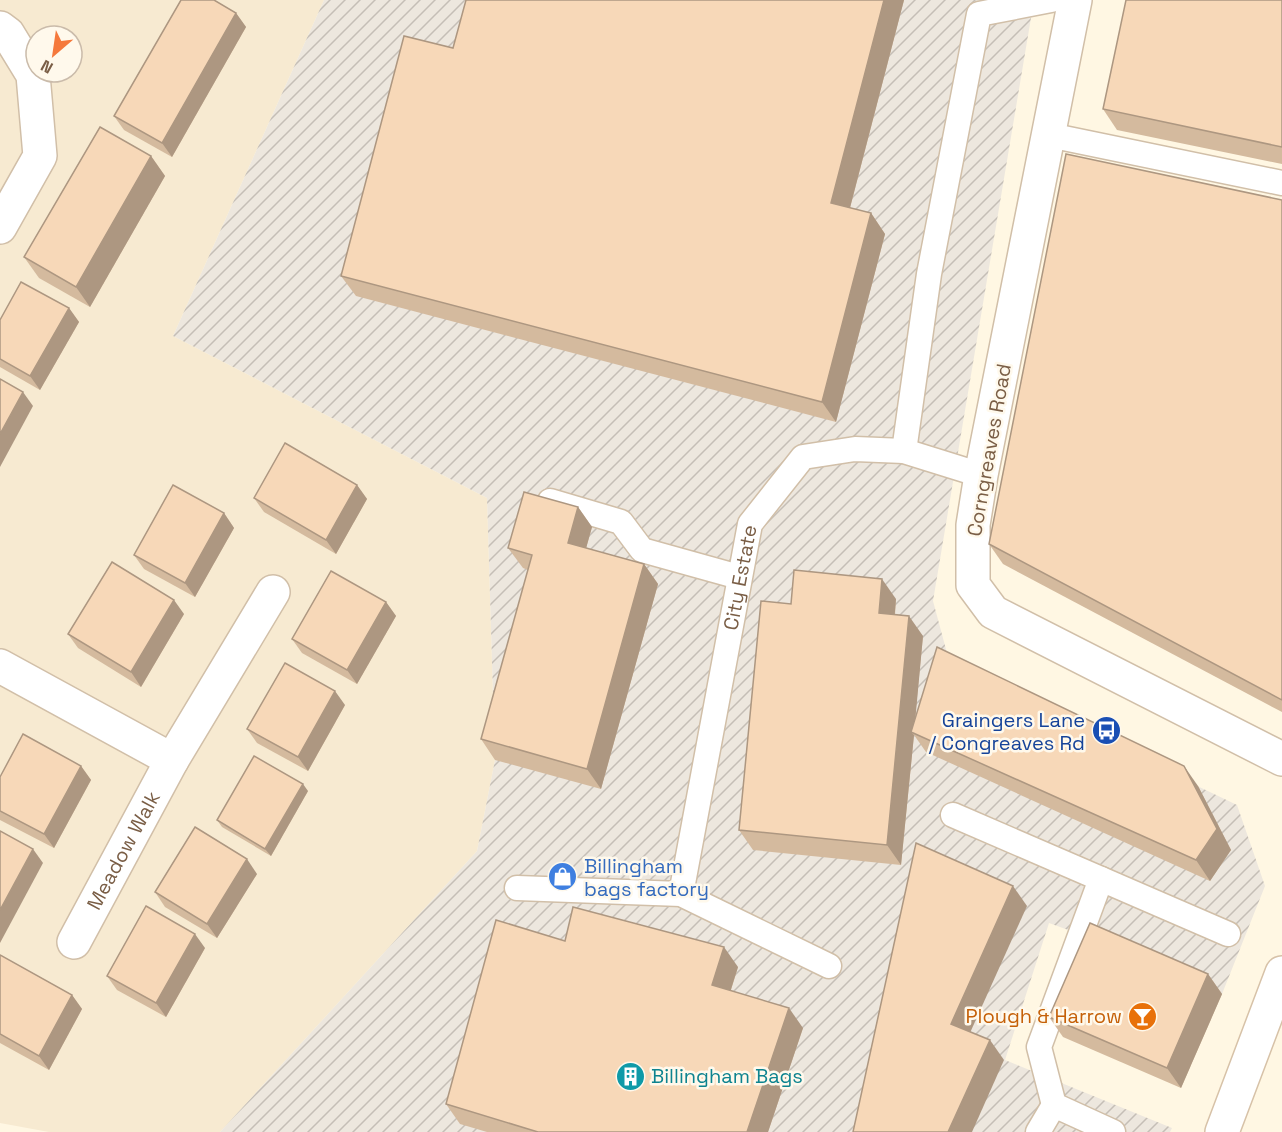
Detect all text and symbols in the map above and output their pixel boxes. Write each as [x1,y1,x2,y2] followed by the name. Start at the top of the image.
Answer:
[24,24,84,84] north arrow
[37,55,57,78] text: N
[961,362,1017,538] street label: Corngreaves Road
[717,523,763,632] street label: City Estate
[929,707,1085,756] place label: Graingers Lane / Congreaves Rd
[1090,715,1122,747] bus stop icon: Graingers Lane / Congreaves Rd
[81,786,166,914] street label: Meadow Walk
[584,853,709,902] place label: Billingham bags factory
[547,861,579,893] shop icon: Billingham bags factory
[1127,1000,1159,1032] bar icon: Plough & Harrow
[965,1003,1122,1029] place label: Plough & Harrow
[614,1060,646,1092] building icon: Billingham Bags
[651,1063,803,1089] place label: Billingham Bags

